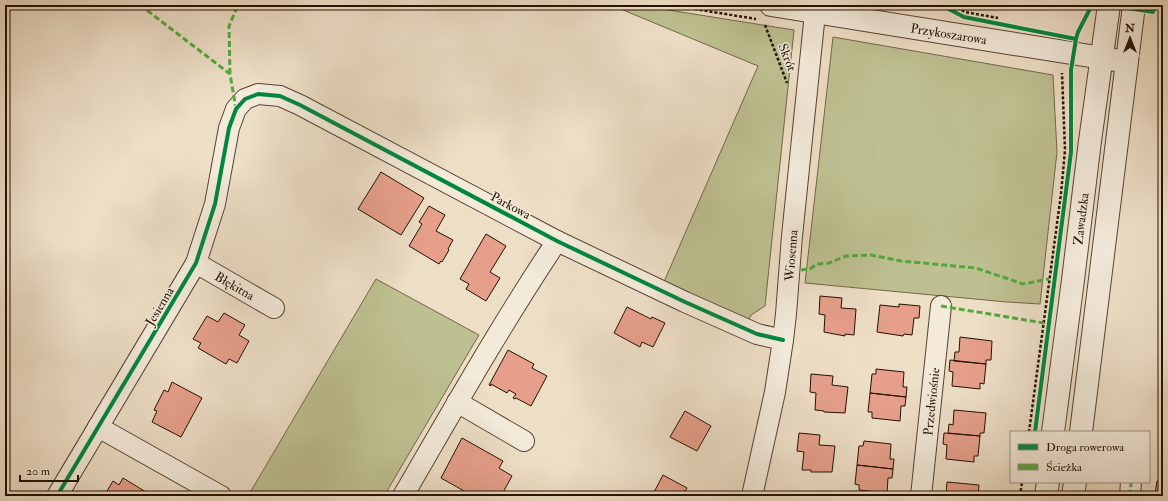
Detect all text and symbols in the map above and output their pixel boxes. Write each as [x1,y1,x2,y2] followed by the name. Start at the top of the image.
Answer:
[1110,18,1150,58] north arrow
[909,20,989,48] street label: Przykoszarowa
[1124,22,1136,35] text: N
[774,41,800,74] street label: Skrót
[488,189,534,223] street label: Parkowa
[1070,191,1093,246] street label: Zawadzka
[781,228,802,283] street label: Wiosenna
[212,269,258,304] street label: Błękitna
[142,284,178,330] street label: Jesienna
[920,366,944,436] street label: Przedwiośnie
[1010,431,1150,483] legend
[1046,440,1125,455] text: Droga rowerowa
[20,457,78,483] scale bar
[1046,460,1083,475] text: Ścieżka
[26,464,51,479] text: 20 m

